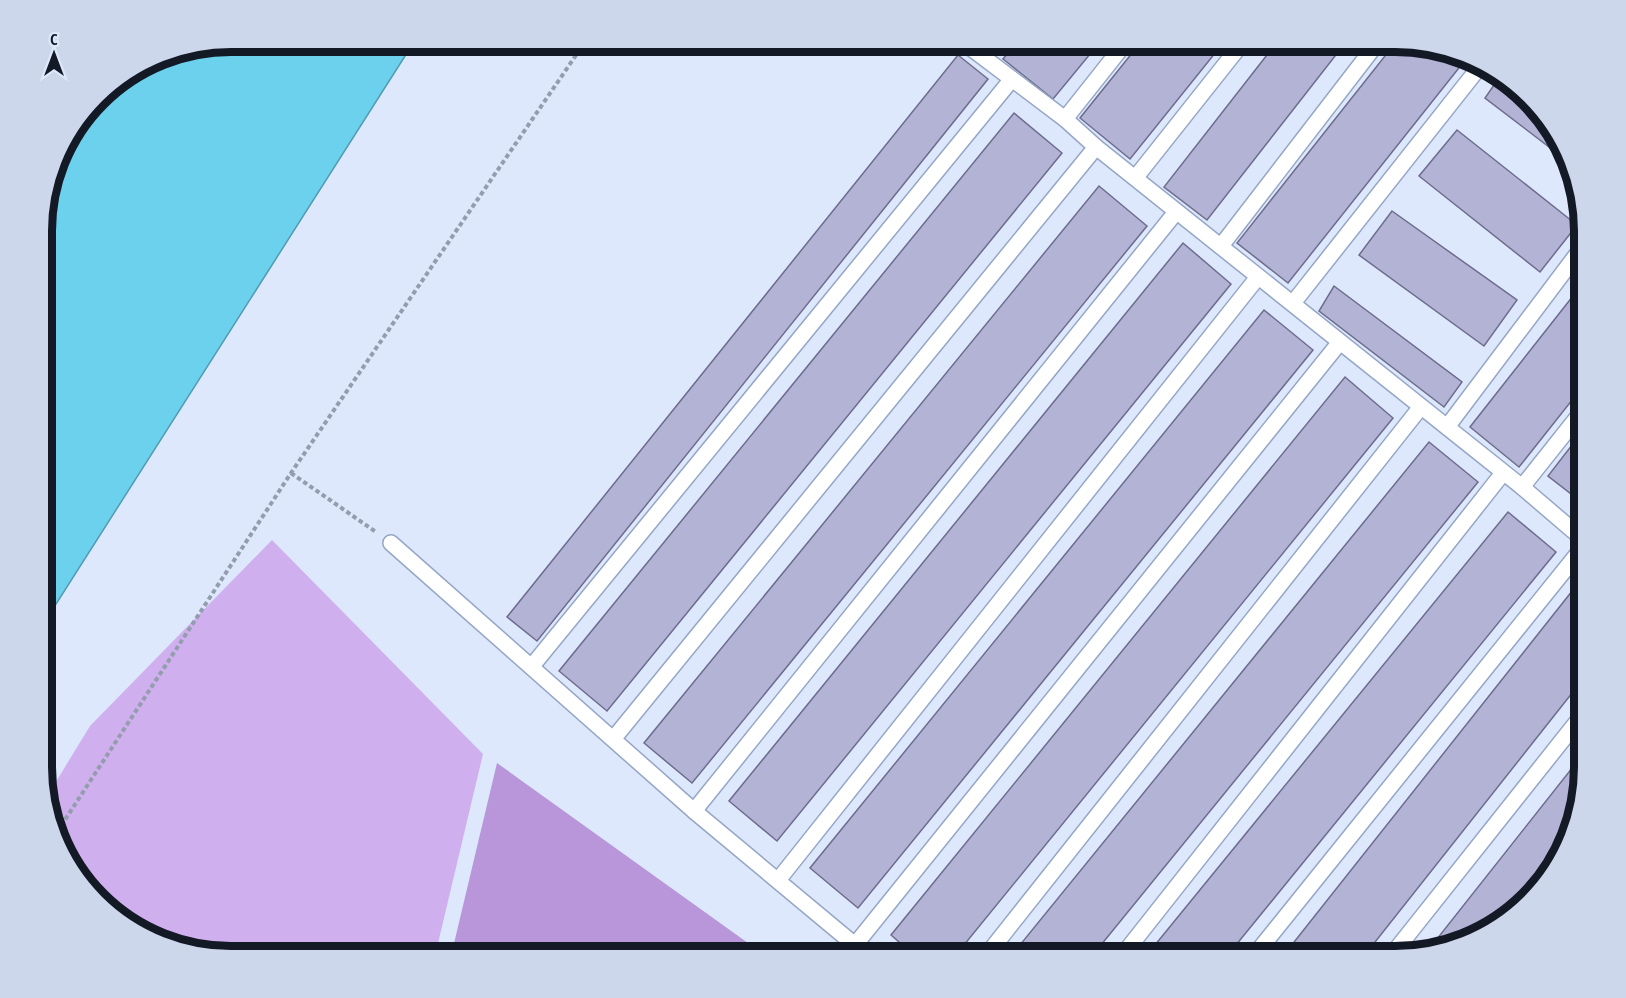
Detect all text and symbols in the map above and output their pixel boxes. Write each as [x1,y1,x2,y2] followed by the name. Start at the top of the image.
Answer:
[24,24,84,84] north arrow
[50,29,58,49] text: С

